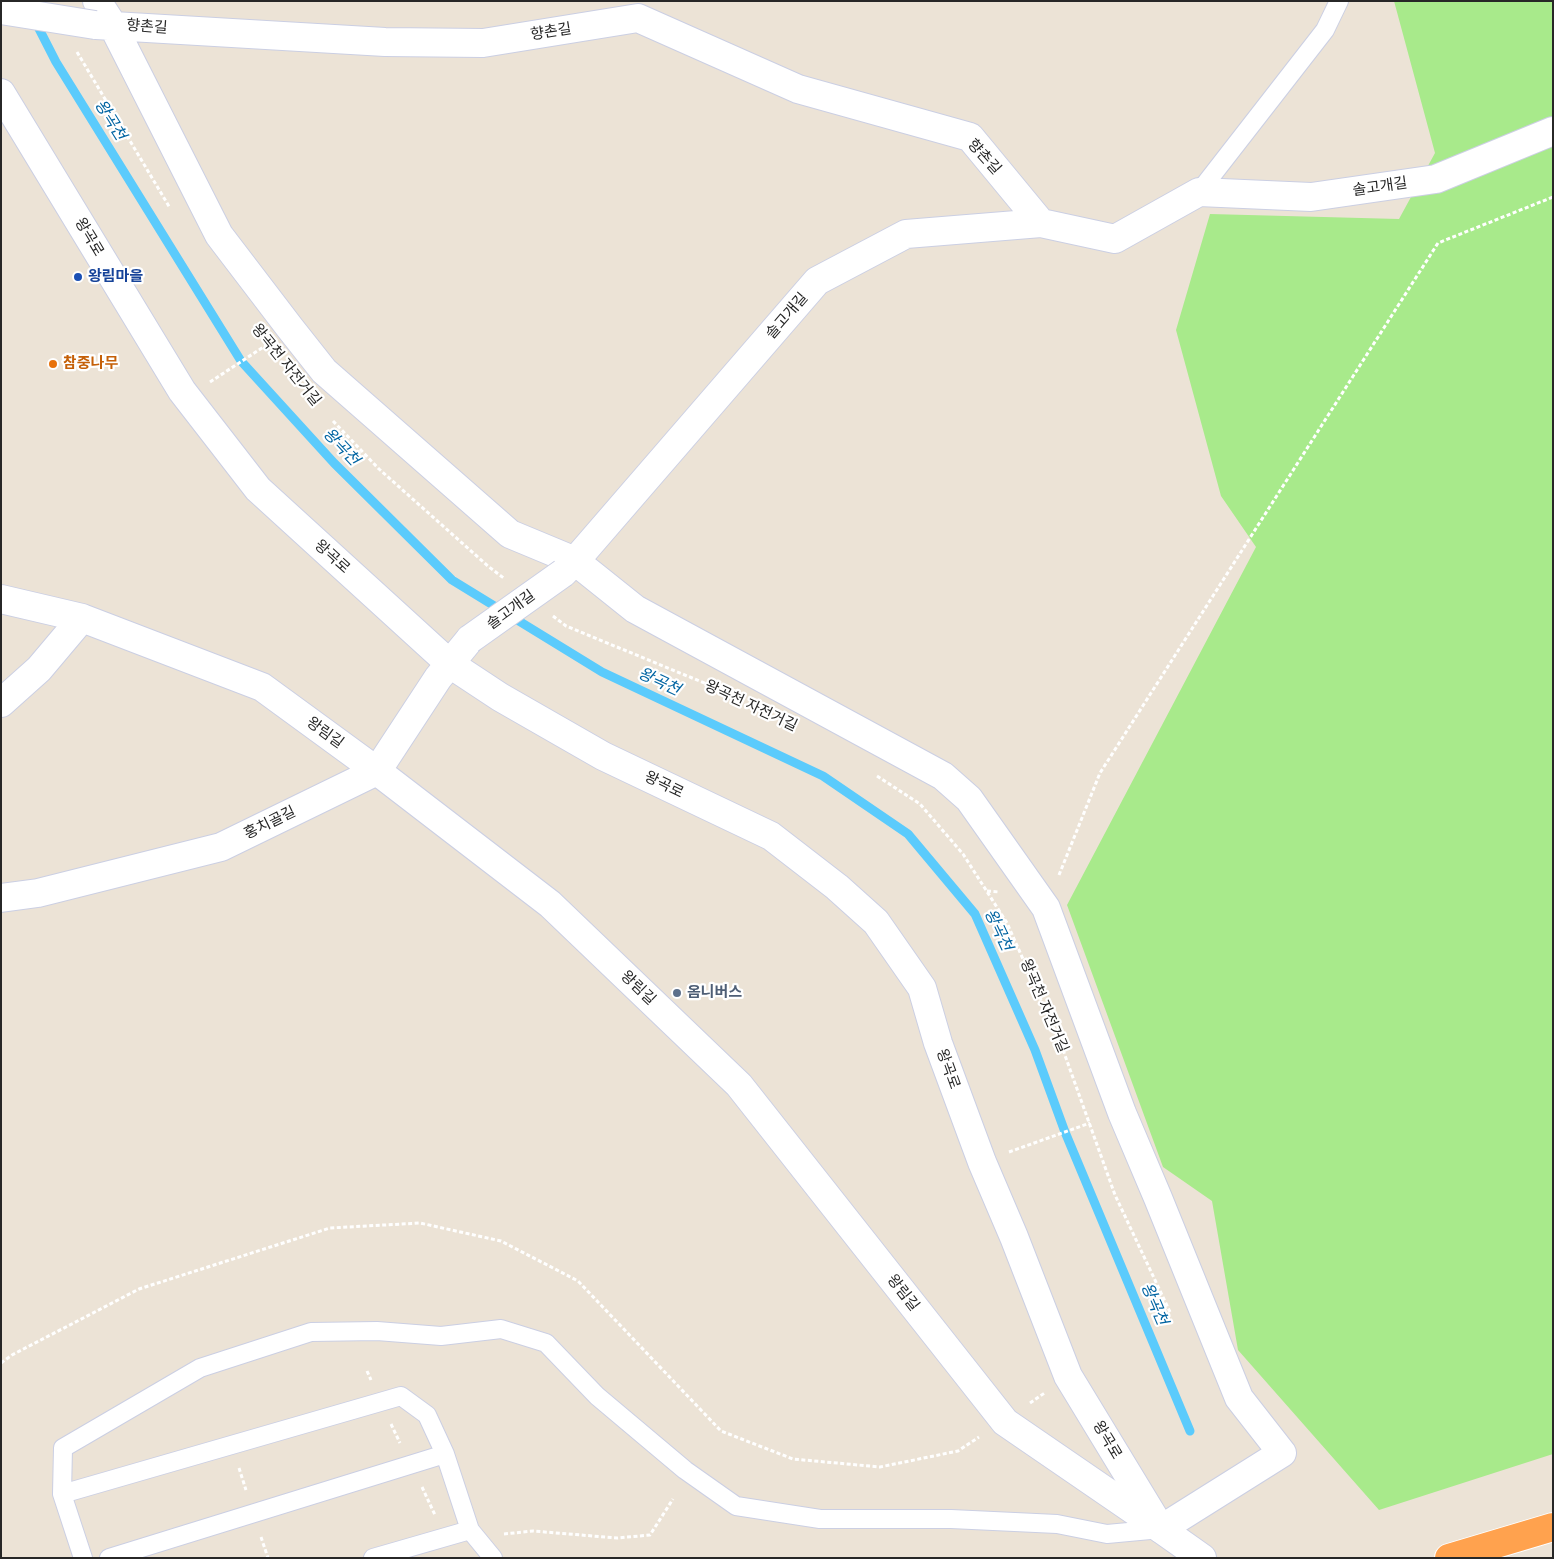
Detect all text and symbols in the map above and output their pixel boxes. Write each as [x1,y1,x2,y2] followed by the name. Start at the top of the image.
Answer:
[126,17,168,37] street label: 향촌길
[529,20,573,44] street label: 향촌길
[90,96,130,144] water label: 왕곡천
[963,136,1005,178] street label: 향촌길
[1351,174,1409,200] street label: 솔고개길
[71,215,107,259] street label: 왕곡로
[88,268,143,286] place label: 왕림마을
[72,271,84,283] marker: 왕림마을
[762,289,812,343] street label: 솔고개길
[247,320,325,410] street label: 왕곡천 자전거길
[63,355,118,373] place label: 참중나무
[47,358,59,370] marker: 참중나무
[319,424,363,470] water label: 왕곡천
[311,536,353,578] street label: 왕곡로
[483,586,539,634] street label: 솔고개길
[635,664,683,700] water label: 왕곡천
[702,677,800,735] street label: 왕곡천 자전거길
[303,714,347,752] street label: 왕림길
[641,768,687,802] street label: 왕곡로
[241,803,299,843] street label: 홍치골길
[980,906,1016,954] water label: 왕곡천
[1016,956,1072,1056] street label: 왕곡천 자전거길
[617,967,659,1009] street label: 왕림길
[687,984,742,1002] place label: 옴니버스
[671,987,683,999] marker: 옴니버스
[932,1046,964,1092] street label: 왕곡로
[883,1271,923,1315] street label: 왕림길
[1137,1280,1171,1328] water label: 왕곡천
[1089,1418,1125,1462] street label: 왕곡로

